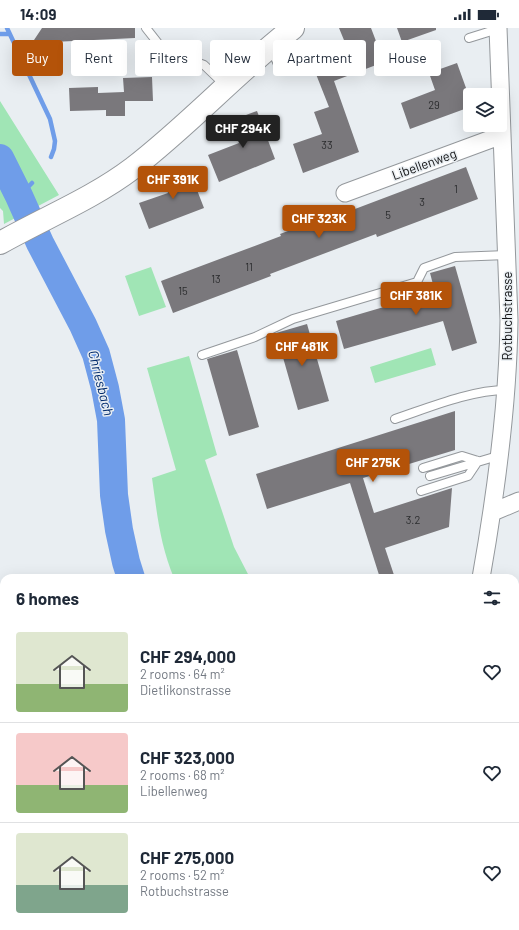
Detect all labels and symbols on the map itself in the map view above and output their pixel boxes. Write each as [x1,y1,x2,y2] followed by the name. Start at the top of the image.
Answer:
[428,98,440,111] house number: 29
[202,115,284,149] pin: CHF 294K
[321,138,333,151] house number: 33
[390,145,458,183] street label: Libellenweg
[132,166,214,200] pin: CHF 391K
[454,182,458,195] house number: 1
[419,195,425,208] house number: 3
[278,205,360,239] pin: CHF 323K
[385,208,391,221] house number: 5
[245,260,253,273] house number: 11
[499,271,515,361] street label: Rotbuchstrasse
[211,272,221,285] house number: 13
[375,282,457,316] pin: CHF 381K
[178,284,188,297] house number: 15
[261,333,343,367] pin: CHF 481K
[85,348,118,417] water label: Chriesbach
[332,449,414,483] pin: CHF 275K
[406,513,420,526] house number: 3.2

